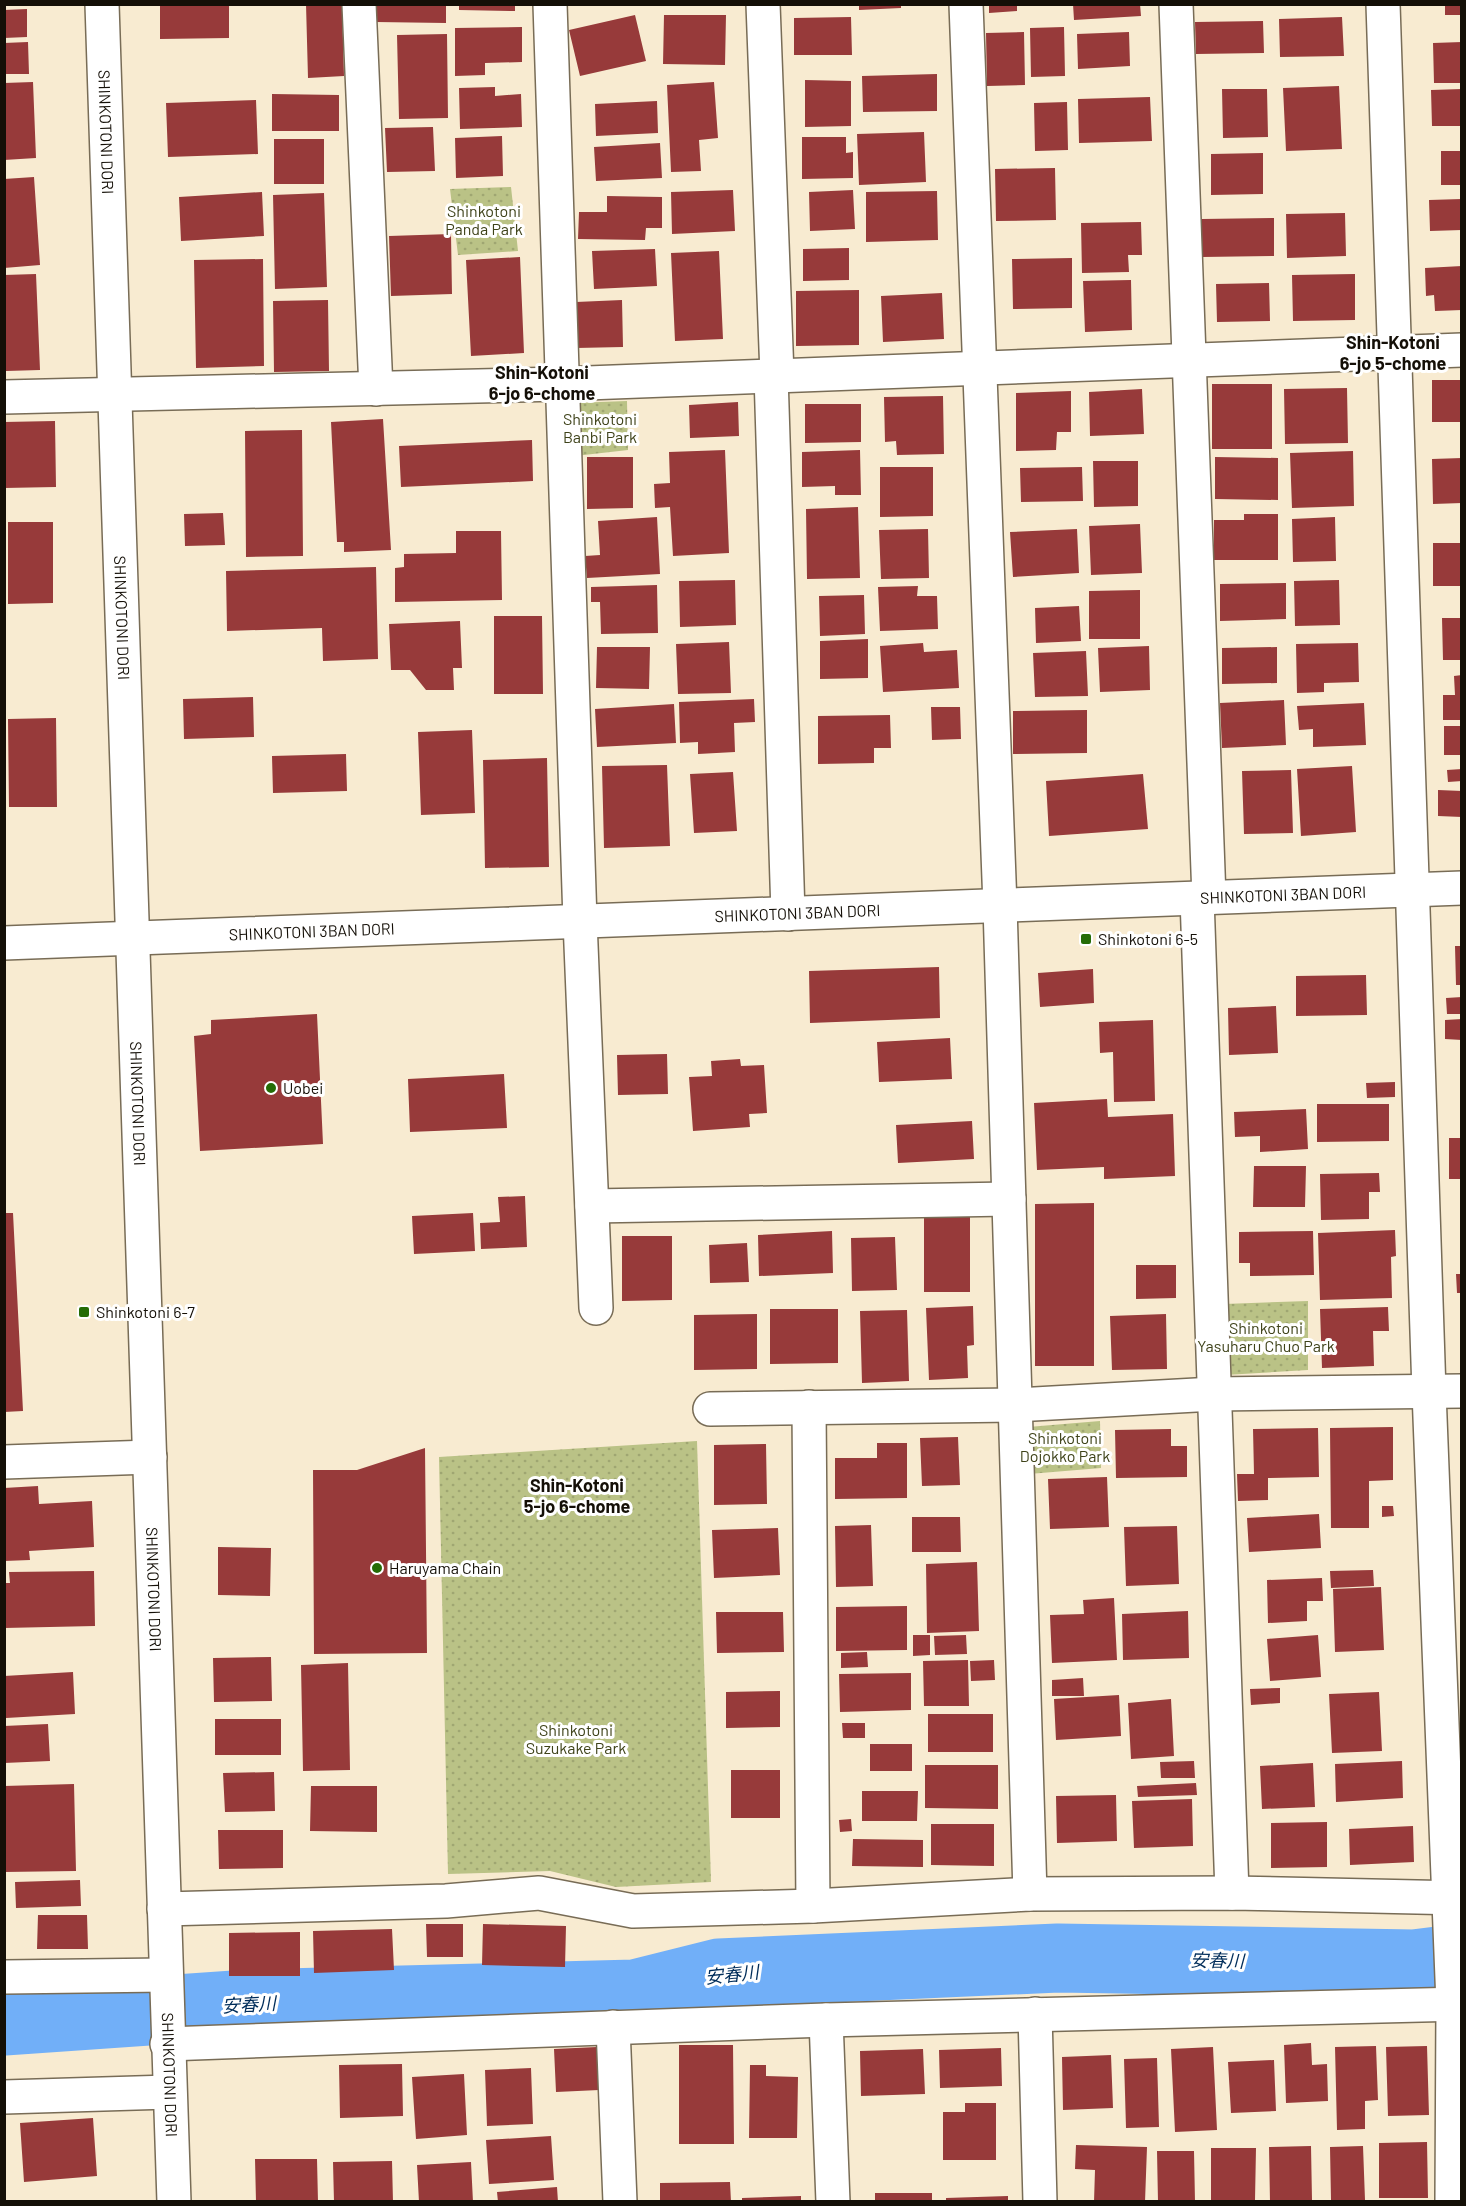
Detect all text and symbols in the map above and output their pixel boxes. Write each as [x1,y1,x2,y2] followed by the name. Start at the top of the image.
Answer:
[95,69,118,194] street label: SHINKOTONI DORI
[445,201,523,238] park label: Shinkotoni Panda Park
[1340,331,1446,374] district label: Shin-Kotoni 6-jo 5-chome
[489,361,595,404] district label: Shin-Kotoni 6-jo 6-chome
[563,409,637,446] park label: Shinkotoni Banbi Park
[111,555,134,680] street label: SHINKOTONI DORI
[1200,882,1366,907] street label: SHINKOTONI 3BAN DORI
[714,900,881,925] street label: SHINKOTONI 3BAN DORI
[228,918,395,944] street label: SHINKOTONI 3BAN DORI
[1098,929,1198,948] place label: Shinkotoni 6-5
[1079,932,1093,946] marker: Shinkotoni 6-5
[127,1041,150,1166] street label: SHINKOTONI DORI
[283,1078,323,1097] place label: Uobei
[264,1081,278,1095] marker: Uobei
[96,1302,195,1321] place label: Shinkotoni 6-7
[77,1305,91,1319] marker: Shinkotoni 6-7
[1197,1318,1335,1355] park label: Shinkotoni Yasuharu Chuo Park
[1020,1428,1110,1465] park label: Shinkotoni Dojokko Park
[524,1474,630,1517] district label: Shin-Kotoni 5-jo 6-chome
[143,1527,166,1652] street label: SHINKOTONI DORI
[389,1558,501,1577] place label: Haruyama Chain
[370,1561,384,1575] marker: Haruyama Chain
[526,1720,626,1757] park label: Shinkotoni Suzukake Park
[1190,1949,1246,1972] water label: 安春川
[704,1960,762,1988] water label: 安春川
[221,1991,278,2016] water label: 安春川
[159,2012,182,2137] street label: SHINKOTONI DORI

